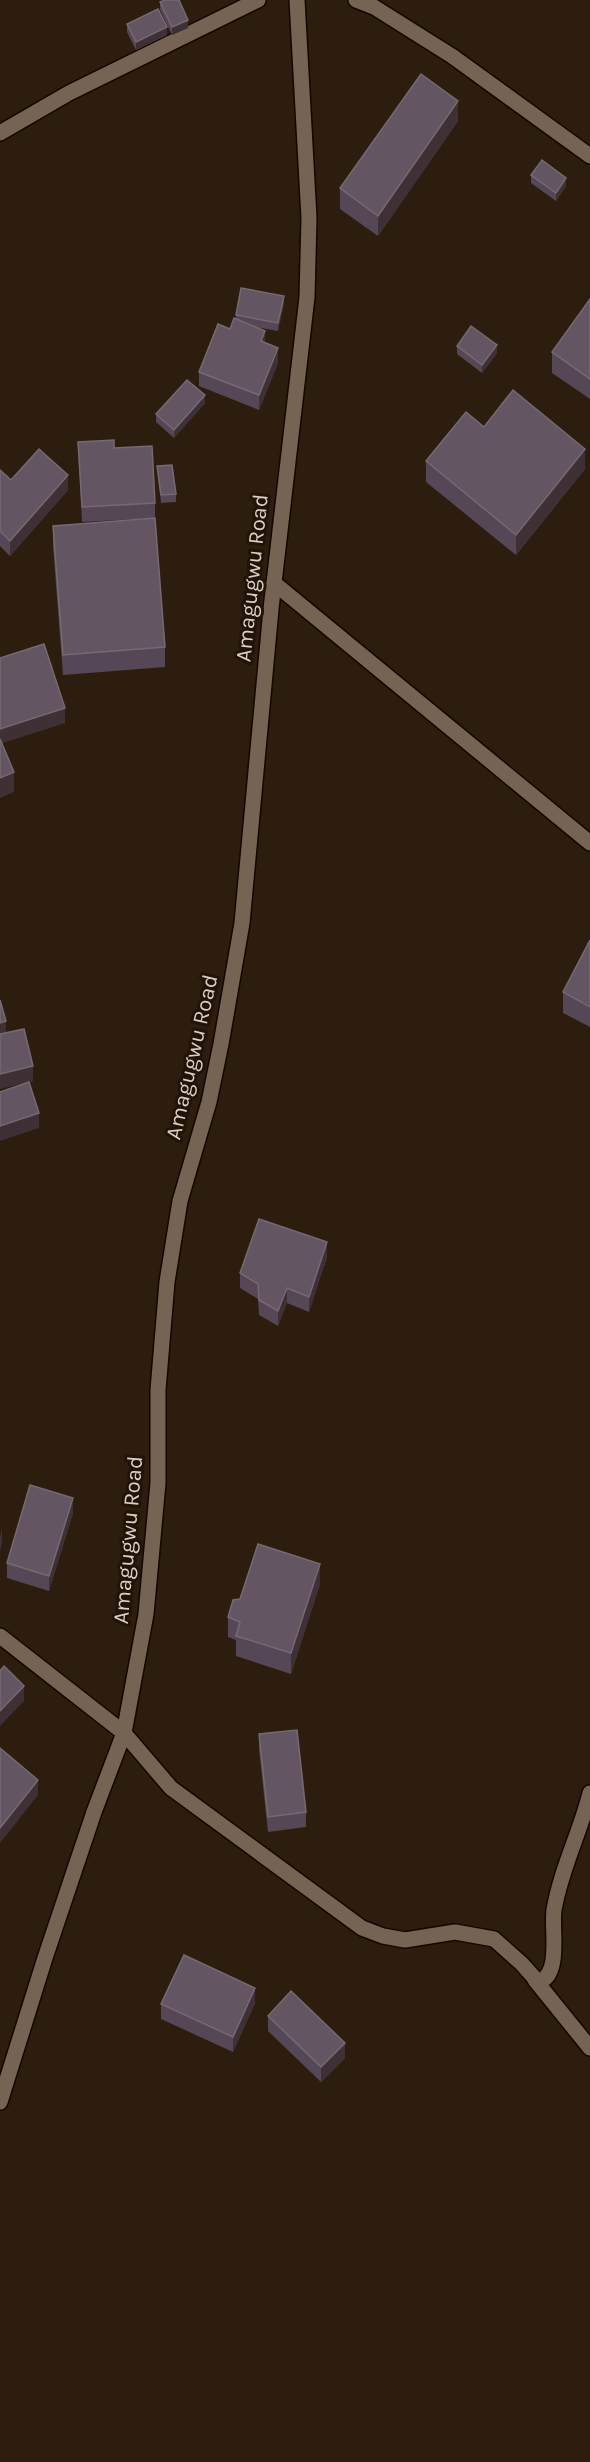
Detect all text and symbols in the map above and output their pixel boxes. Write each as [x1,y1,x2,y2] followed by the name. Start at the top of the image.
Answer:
[230,493,274,663] street label: Amagugwu Road
[160,972,224,1142] street label: Amagugwu Road
[108,1455,148,1625] street label: Amagugwu Road

